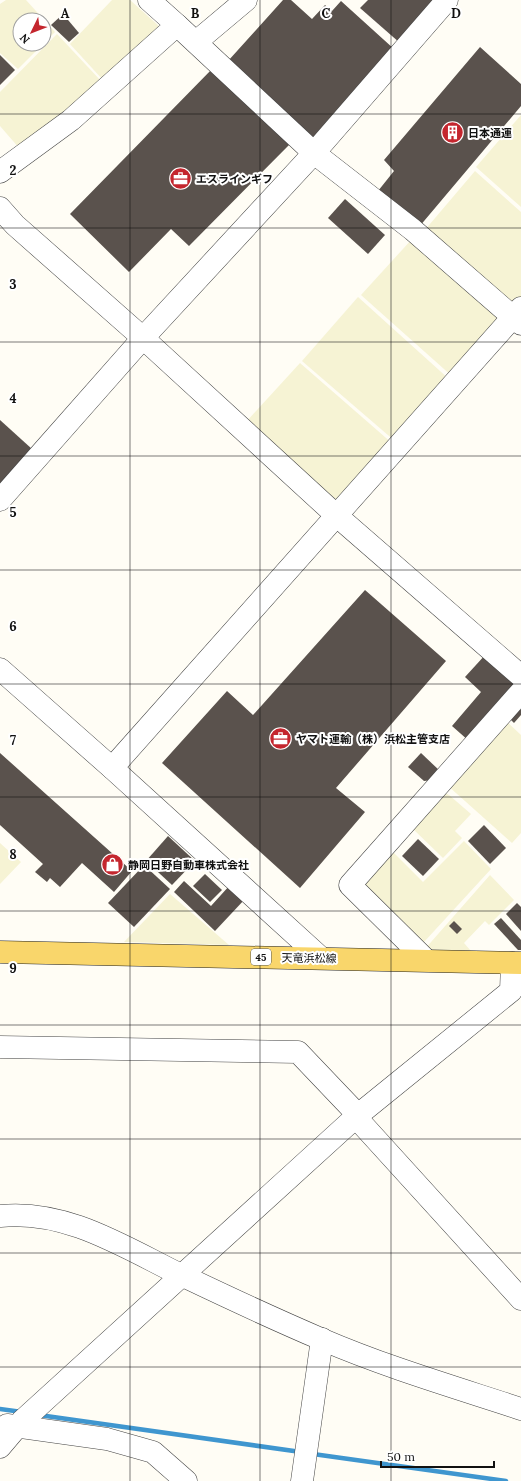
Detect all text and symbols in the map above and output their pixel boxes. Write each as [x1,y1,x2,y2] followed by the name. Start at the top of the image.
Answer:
[61,5,70,22] text: A
[191,5,200,22] text: B
[322,5,331,22] text: C
[451,5,461,22] text: D
[12,12,52,52] north arrow
[16,31,33,47] text: N
[440,120,466,146] building icon: 日本通運
[468,126,512,140] place label: 日本通運
[10,162,17,179] text: 2
[167,166,193,192] office icon: エスラインギフ
[196,172,273,186] place label: エスラインギフ
[9,276,17,293] text: 3
[9,390,17,407] text: 4
[9,504,17,521] text: 5
[9,618,17,635] text: 6
[268,726,294,752] office icon: ヤマト運輸（株）浜松主管支店
[10,732,16,749] text: 7
[296,732,450,746] place label: ヤマト運輸（株）浜松主管支店
[9,846,17,863] text: 8
[99,852,125,878] shop icon: 静岡日野自動車株式会社
[128,858,249,872] place label: 静岡日野自動車株式会社
[251,949,271,965] road number: 45
[281,951,337,965] street label: 天竜浜松線
[9,960,17,977] text: 9
[381,1443,494,1469] scale bar
[387,1449,415,1464] text: 50 m

